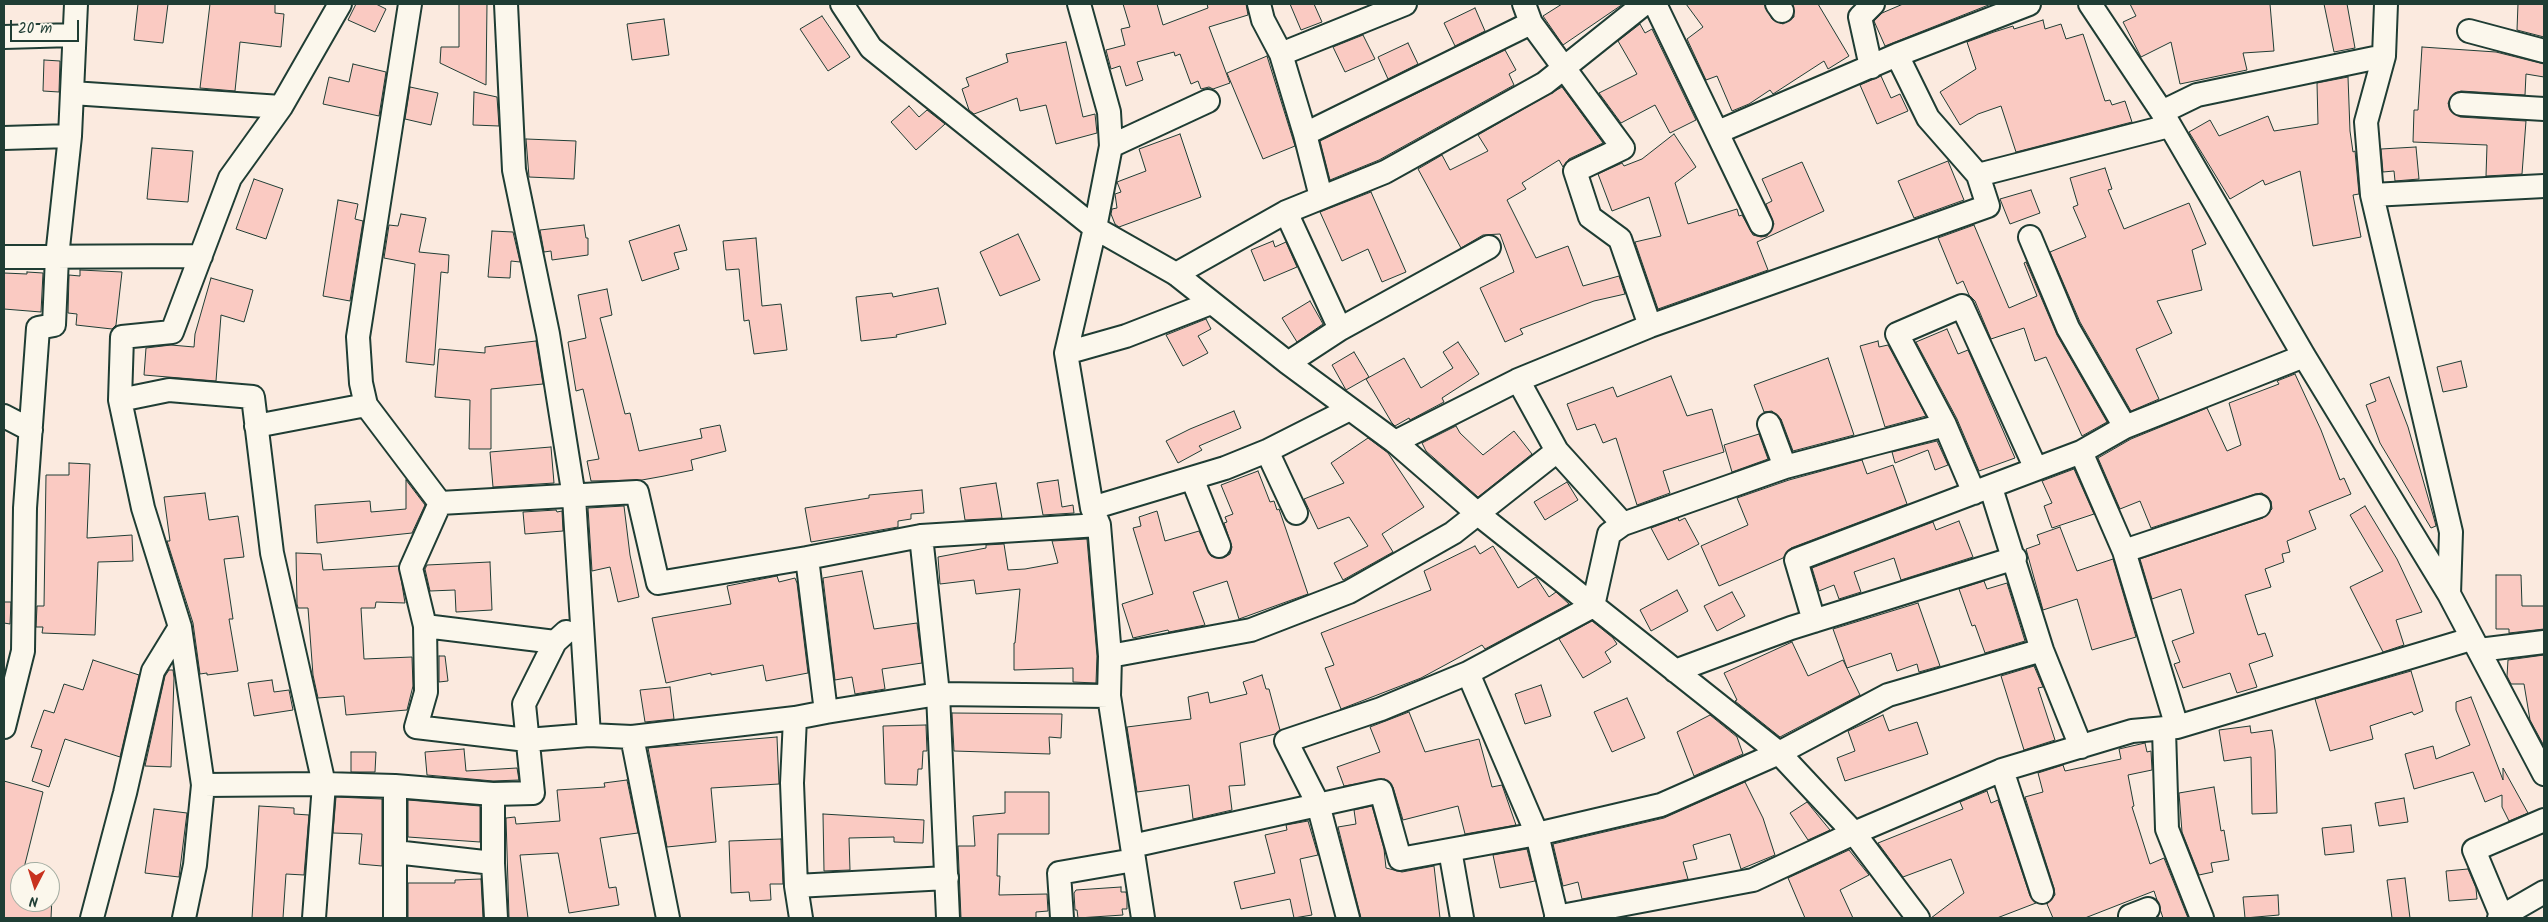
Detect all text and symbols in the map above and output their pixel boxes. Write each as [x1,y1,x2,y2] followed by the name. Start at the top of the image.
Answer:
[12,10,81,42] scale bar
[18,17,52,41] text: 20 m
[10,862,60,912] north arrow
[28,890,39,912] text: N

